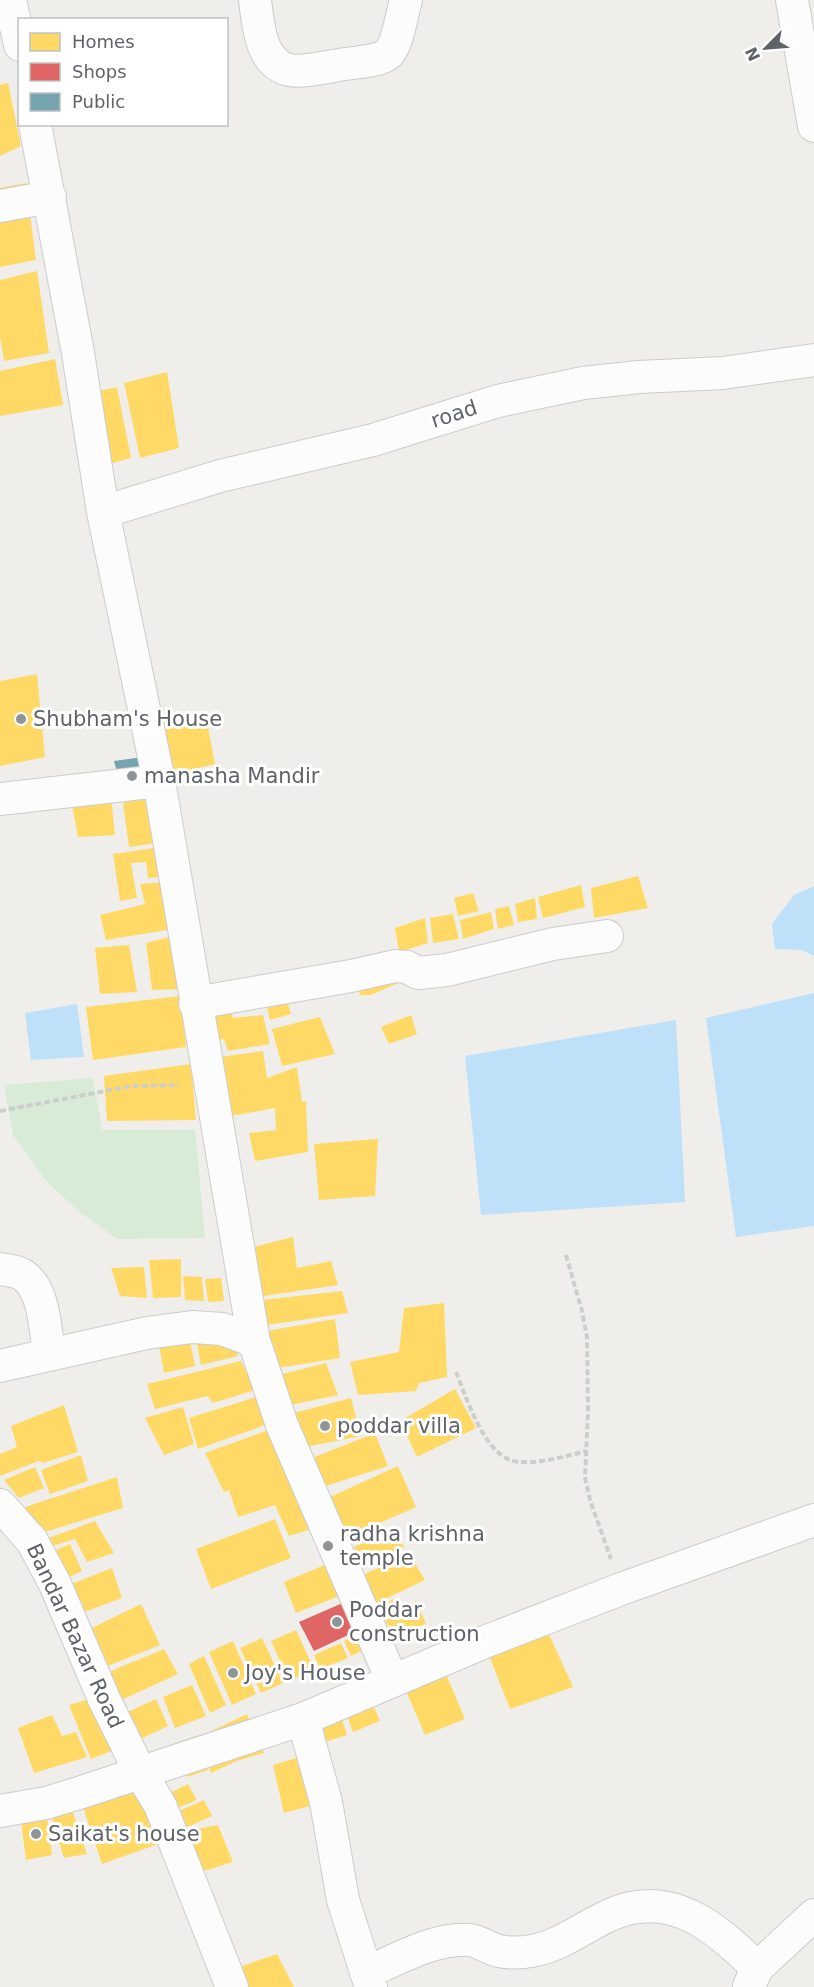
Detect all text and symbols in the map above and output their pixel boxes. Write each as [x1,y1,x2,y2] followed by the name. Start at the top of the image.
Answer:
[18,18,228,126] legend
[736,18,796,78] north arrow
[72,31,135,52] text: Homes
[741,44,764,64] text: N
[72,61,127,82] text: Shops
[72,91,125,112] text: Public
[428,395,480,433] street label: road
[33,707,222,731] place label: Shubham's House
[14,712,28,726] marker: Shubham's House
[144,764,320,788] place label: manasha Mandir
[125,769,139,783] marker: manasha Mandir
[337,1414,461,1438] place label: poddar villa
[318,1419,332,1433] marker: poddar villa
[340,1522,485,1570] place label: radha krishna temple
[321,1539,335,1553] marker: radha krishna temple
[22,1540,128,1732] street label: Bandar Bazar Road
[349,1598,480,1646] place label: Poddar construction
[330,1615,344,1629] marker: Poddar construction
[243,1661,366,1685] place label: Joy's House
[226,1666,240,1680] marker: Joy's House
[48,1822,200,1846] place label: Saikat's house
[29,1827,43,1841] marker: Saikat's house

